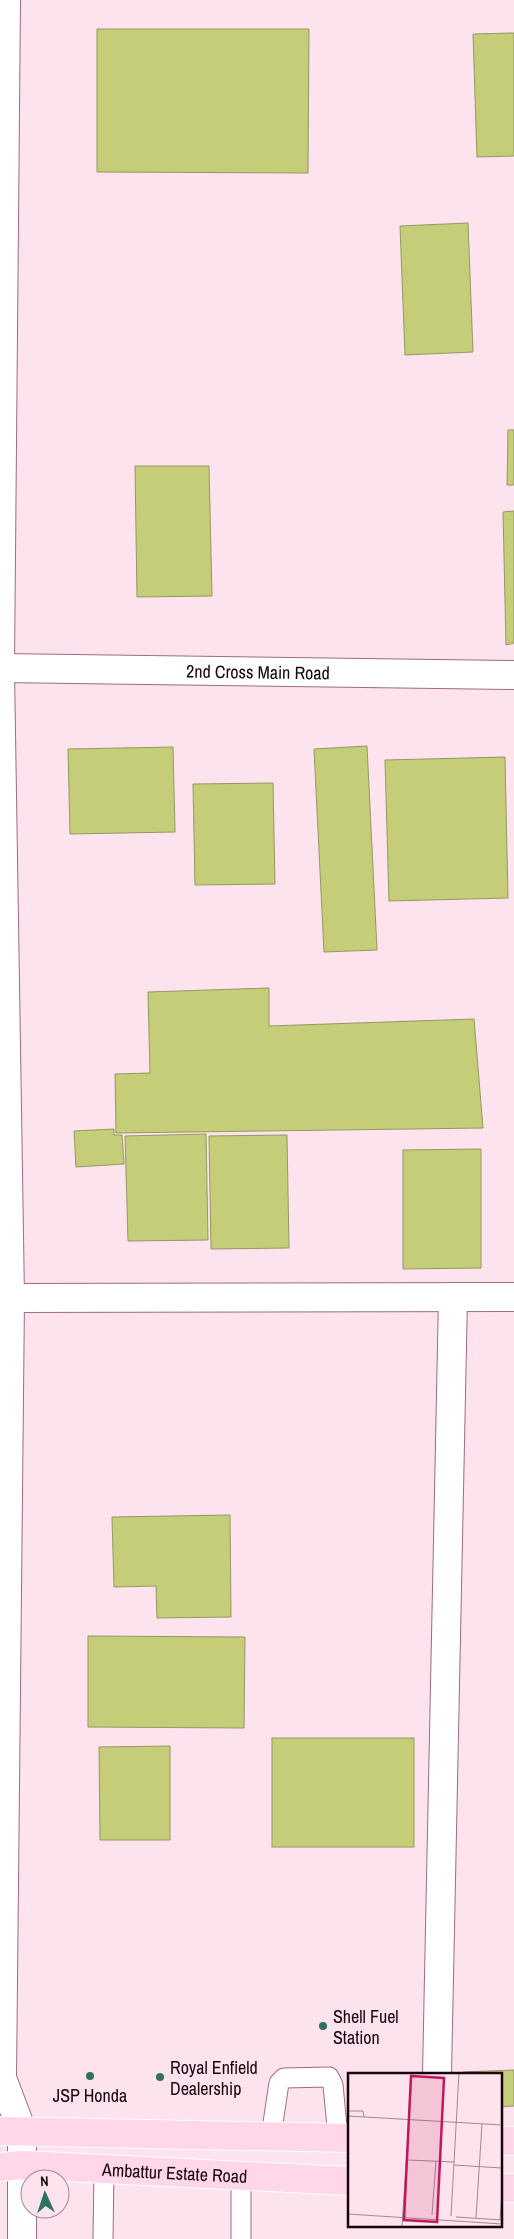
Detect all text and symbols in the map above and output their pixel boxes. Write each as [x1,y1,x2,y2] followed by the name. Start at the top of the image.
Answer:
[186,658,330,685] street label: 2nd Cross Main Road
[333,2004,399,2050] place label: Shell Fuel Station
[317,2020,329,2032] marker: Shell Fuel Station
[170,2055,258,2101] place label: Royal Enfield Dealership
[84,2070,96,2082] marker: JSP Honda
[154,2071,166,2083] marker: Royal Enfield Dealership
[348,2073,502,2226] inset map
[53,2083,127,2108] place label: JSP Honda
[101,2156,248,2188] street label: Ambattur Estate Road
[20,2169,70,2219] north arrow
[40,2172,49,2190] text: N

